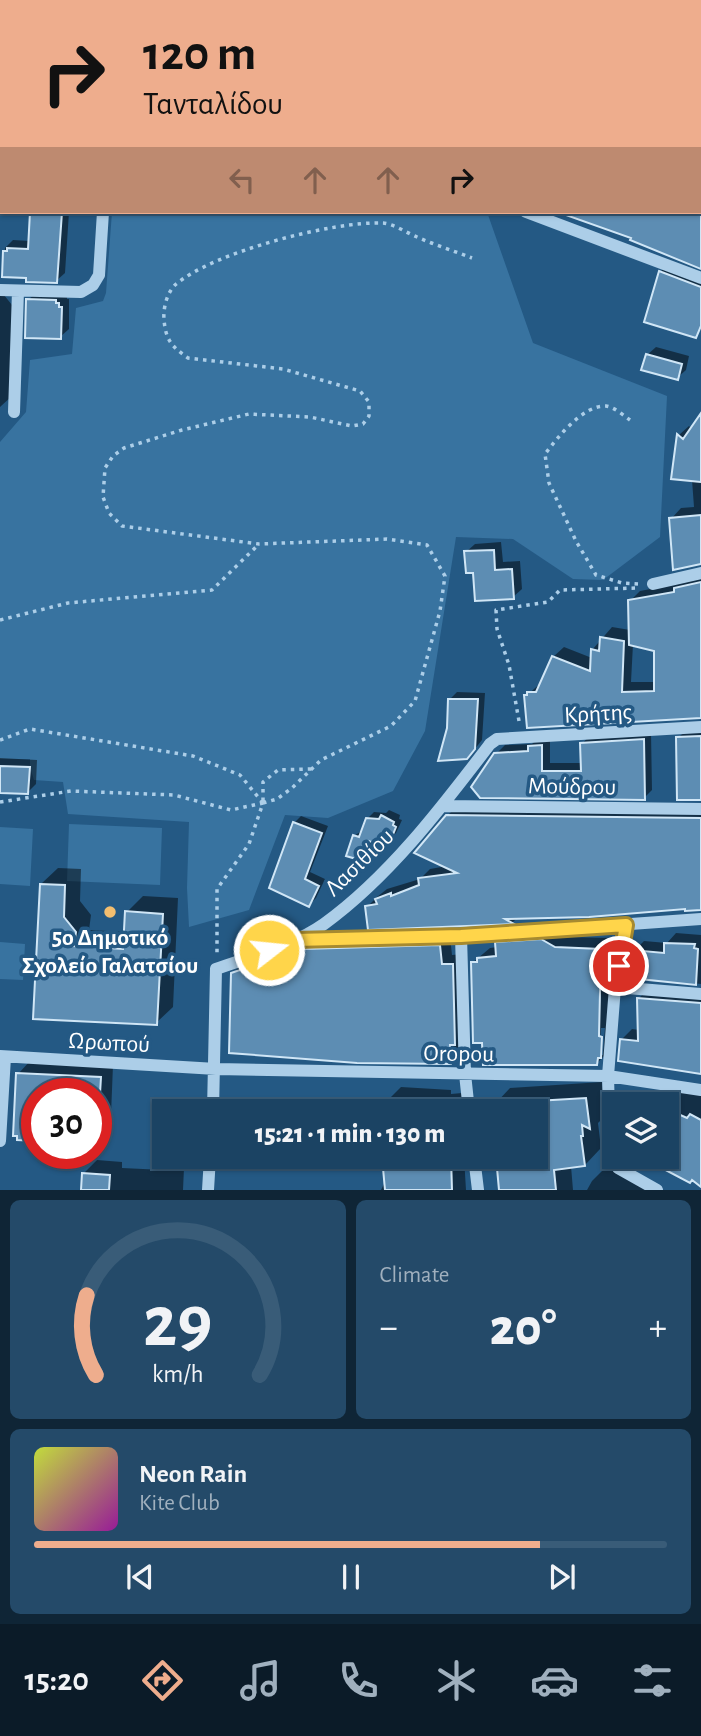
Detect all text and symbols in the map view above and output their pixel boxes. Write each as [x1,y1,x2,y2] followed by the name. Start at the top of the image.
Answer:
[28,28,119,119] icon: right
[143,30,256,79] text: 120 m
[143,88,283,120] text: Τανταλίδου
[223,161,261,199] icon: left
[296,161,334,199] icon: ahead
[369,161,407,199] icon: ahead
[442,161,480,199] icon: right
[563,700,633,728] street label: Κρήτης
[528,774,616,800] street label: Μούδρου
[321,824,399,901] street label: Λασιθίου
[102,904,118,920] marker: 5ο Δημοτικό Σχολείο Γαλατσίου
[232,913,306,987] position arrow
[22,926,198,978] place label: 5ο Δημοτικό Σχολείο Γαλατσίου
[589,936,649,996] pin
[600,947,638,985] icon: arrive
[67,1029,151,1057] street label: Ωρωπού
[423,1041,495,1067] street label: Oropou
[21,1078,112,1169] speed limit sign: 30
[602,1092,679,1169] map controls
[602,1092,679,1169] button: layers
[255,1121,445,1147] text: 15:21 · 1 min · 130 m
[380,1264,449,1287] text: Climate
[143,1288,212,1361] text: 29
[490,1302,557,1354] text: 20°
[380,1309,398,1347] text: −
[649,1309,667,1347] text: +
[152,1362,204,1387] text: km/h
[139,1461,247,1487] text: Neon Rain
[139,1492,220,1515] text: Kite Club
[121,1558,159,1596] icon: previous
[332,1558,370,1596] icon: pause
[543,1558,581,1596] icon: next
[138,1656,187,1705] icon: directions
[236,1656,285,1705] icon: music
[334,1656,383,1705] icon: phone
[432,1656,481,1705] icon: climate
[530,1656,579,1705] icon: car
[628,1656,677,1705] icon: filters
[24,1664,89,1696] text: 15:20

